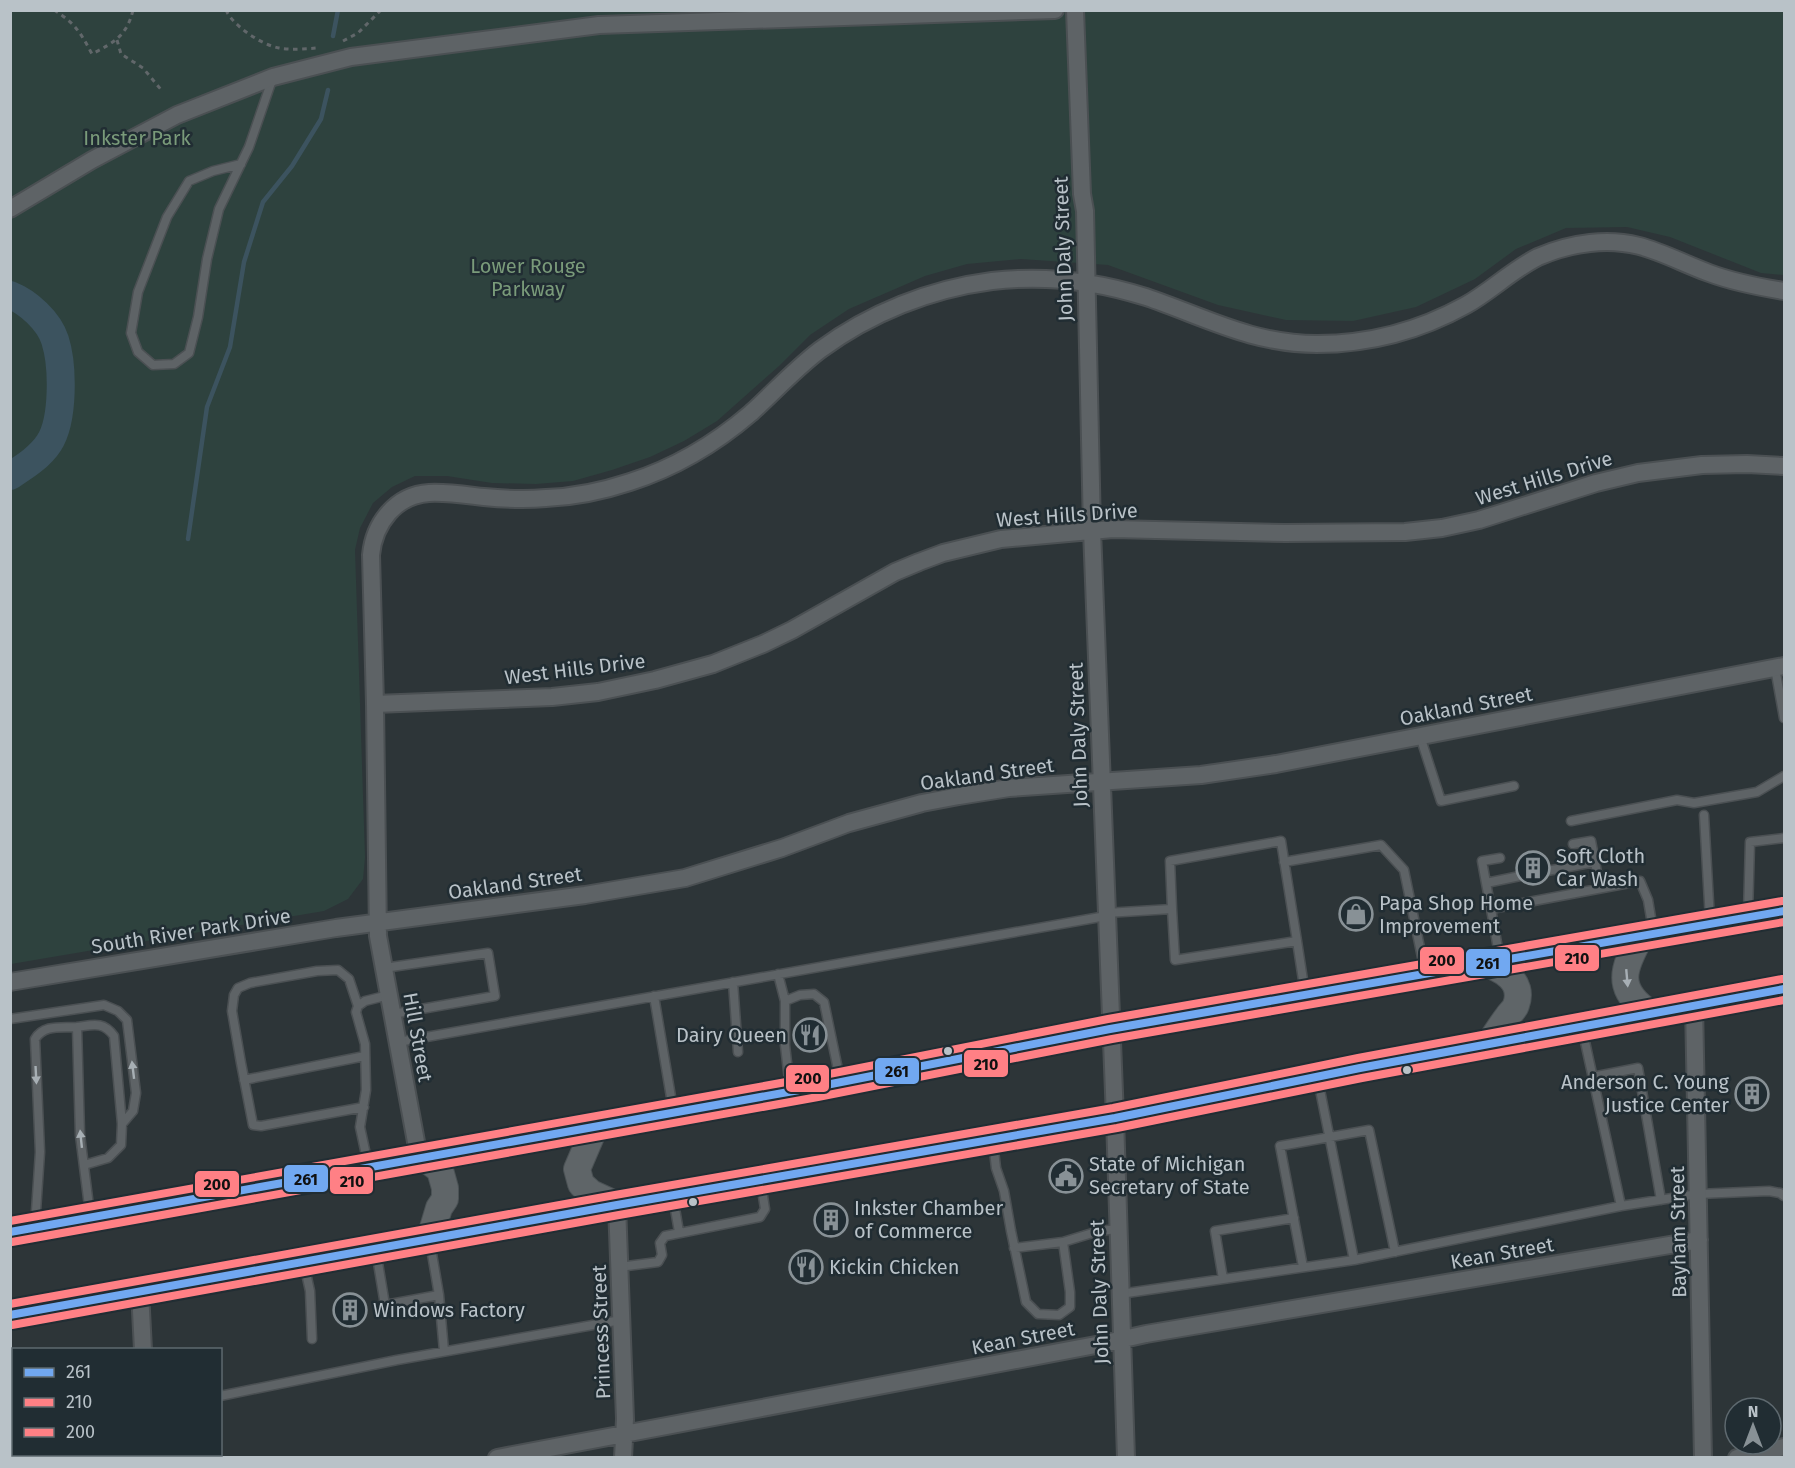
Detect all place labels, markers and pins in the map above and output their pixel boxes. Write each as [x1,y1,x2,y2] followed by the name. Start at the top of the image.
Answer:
[1556,844,1645,891] place label: Soft Cloth Car Wash
[1515,850,1551,886] building icon: Soft Cloth Car Wash
[1379,891,1533,938] place label: Papa Shop Home Improvement
[1338,896,1374,932] shop icon: Papa Shop Home Improvement
[792,1017,828,1053] restaurant icon: Dairy Queen
[676,1023,787,1047] place label: Dairy Queen
[942,1045,954,1057] unlabelled marker
[1401,1064,1413,1076] unlabelled marker
[1561,1070,1730,1117] place label: Anderson C. Young Justice Center
[1734,1076,1770,1112] building icon: Anderson C. Young Justice Center
[1089,1152,1250,1199] place label: State of Michigan Secretary of State
[1048,1158,1084,1194] public building icon: State of Michigan Secretary of State
[687,1196,699,1208] unlabelled marker
[854,1196,1003,1243] place label: Inkster Chamber of Commerce
[813,1202,849,1238] building icon: Inkster Chamber of Commerce
[788,1249,824,1285] restaurant icon: Kickin Chicken
[829,1255,959,1279] place label: Kickin Chicken
[332,1292,368,1328] building icon: Windows Factory
[373,1298,525,1322] place label: Windows Factory

